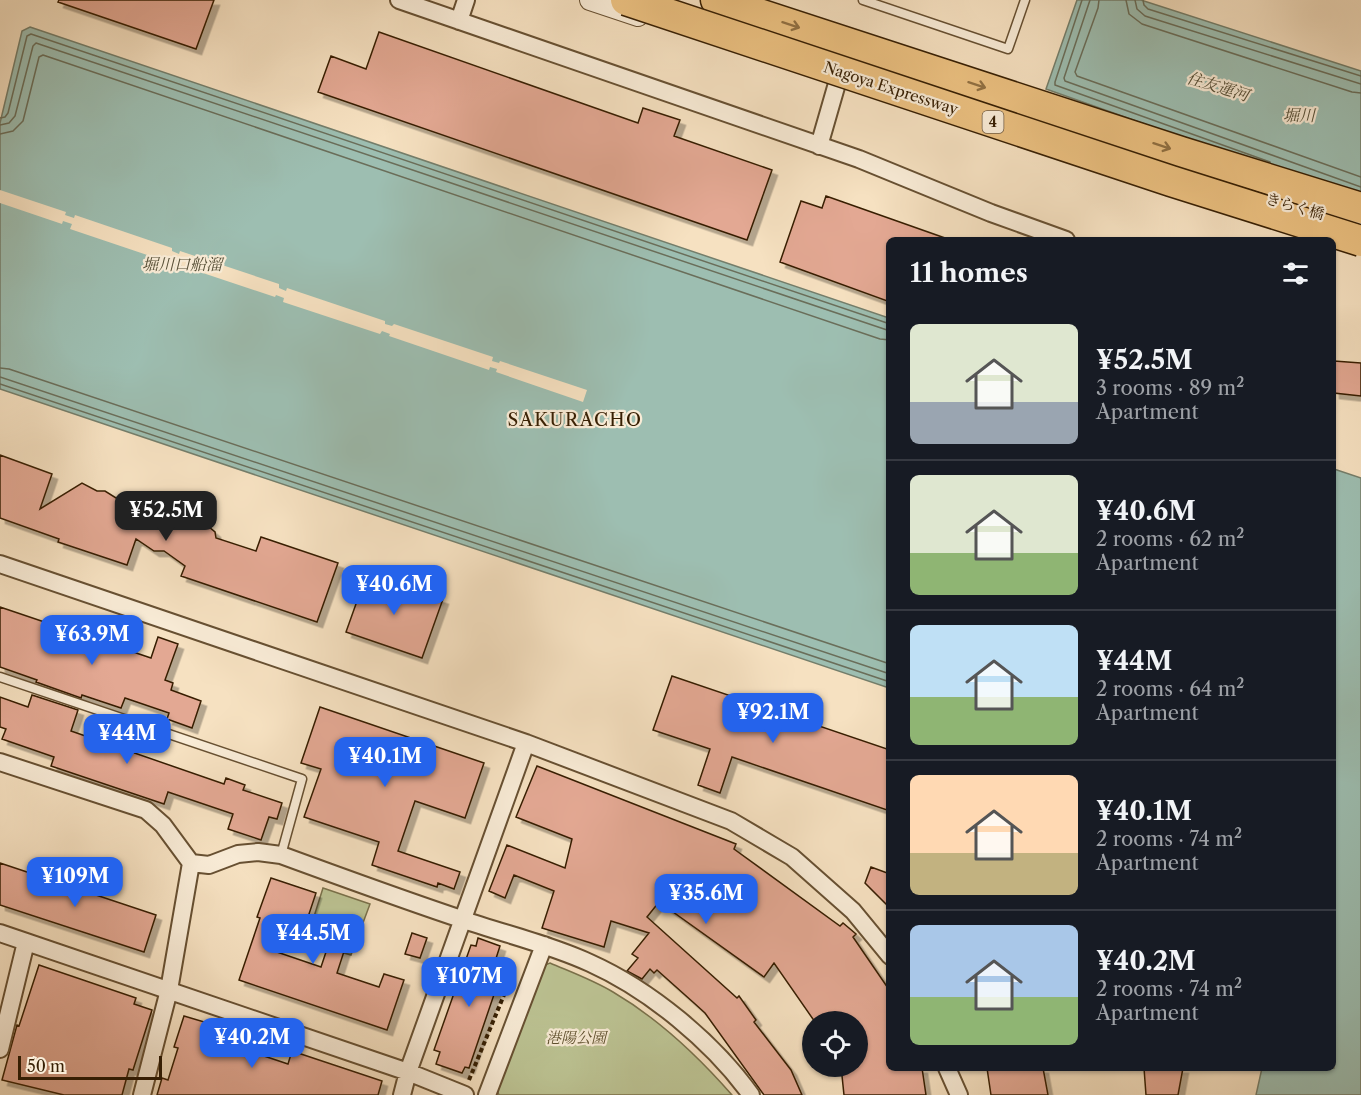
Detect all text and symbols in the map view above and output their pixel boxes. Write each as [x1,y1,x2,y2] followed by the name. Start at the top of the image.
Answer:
[781,20,800,31] one-way arrow
[822,57,961,119] street label: Nagoya Expressway
[1184,67,1254,106] water label: 住友運河
[967,81,986,92] one-way arrow
[1283,105,1317,125] water label: 堀川
[982,111,1004,133] road number: 4
[1152,141,1171,152] one-way arrow
[1264,189,1326,223] street label: きらく橋
[142,254,225,274] water label: 堀川口船溜
[910,257,1028,289] text: 11 homes
[1279,257,1312,290] icon: filters
[1096,344,1193,376] text: ¥52.5M
[958,348,1030,420] icon: home
[1096,376,1244,400] text: 3 rooms · 89 m²
[1096,400,1199,424] text: Apartment
[507,409,643,431] district label: SAKURACHO
[117,491,215,542] pin: ¥52.5M
[1096,495,1196,527] text: ¥40.6M
[129,498,203,522] text: ¥52.5M
[958,499,1030,571] icon: home
[1096,527,1244,551] text: 2 rooms · 62 m²
[1096,551,1199,575] text: Apartment
[345,565,443,616] pin: ¥40.6M
[356,572,432,596] text: ¥40.6M
[43,615,141,666] pin: ¥63.9M
[54,622,130,646] text: ¥63.9M
[1096,645,1172,677] text: ¥44M
[958,649,1030,721] icon: home
[1096,677,1245,701] text: 2 rooms · 64 m²
[724,693,822,744] pin: ¥92.1M
[736,700,810,724] text: ¥92.1M
[1096,701,1199,725] text: Apartment
[91,714,163,765] pin: ¥44M
[98,721,156,745] text: ¥44M
[336,737,434,788] pin: ¥40.1M
[348,744,422,768] text: ¥40.1M
[1096,795,1192,827] text: ¥40.1M
[958,799,1030,871] icon: home
[1096,827,1242,851] text: 2 rooms · 74 m²
[1096,851,1199,875] text: Apartment
[33,857,117,908] pin: ¥109M
[41,864,109,888] text: ¥109M
[657,874,755,925] pin: ¥35.6M
[669,881,743,905] text: ¥35.6M
[264,914,362,965] pin: ¥44.5M
[275,921,351,945] text: ¥44.5M
[1096,945,1196,977] text: ¥40.2M
[958,949,1030,1021] icon: home
[427,957,511,1008] pin: ¥107M
[436,964,502,988] text: ¥107M
[1096,977,1242,1001] text: 2 rooms · 74 m²
[1096,1001,1199,1025] text: Apartment
[802,1011,868,1077] map controls
[802,1011,868,1077] button: locate
[203,1018,301,1069] pin: ¥40.2M
[214,1025,290,1049] text: ¥40.2M
[546,1028,609,1047] park label: 港陽公園
[18,1053,162,1080] scale bar
[27,1056,65,1076] text: 50 m

